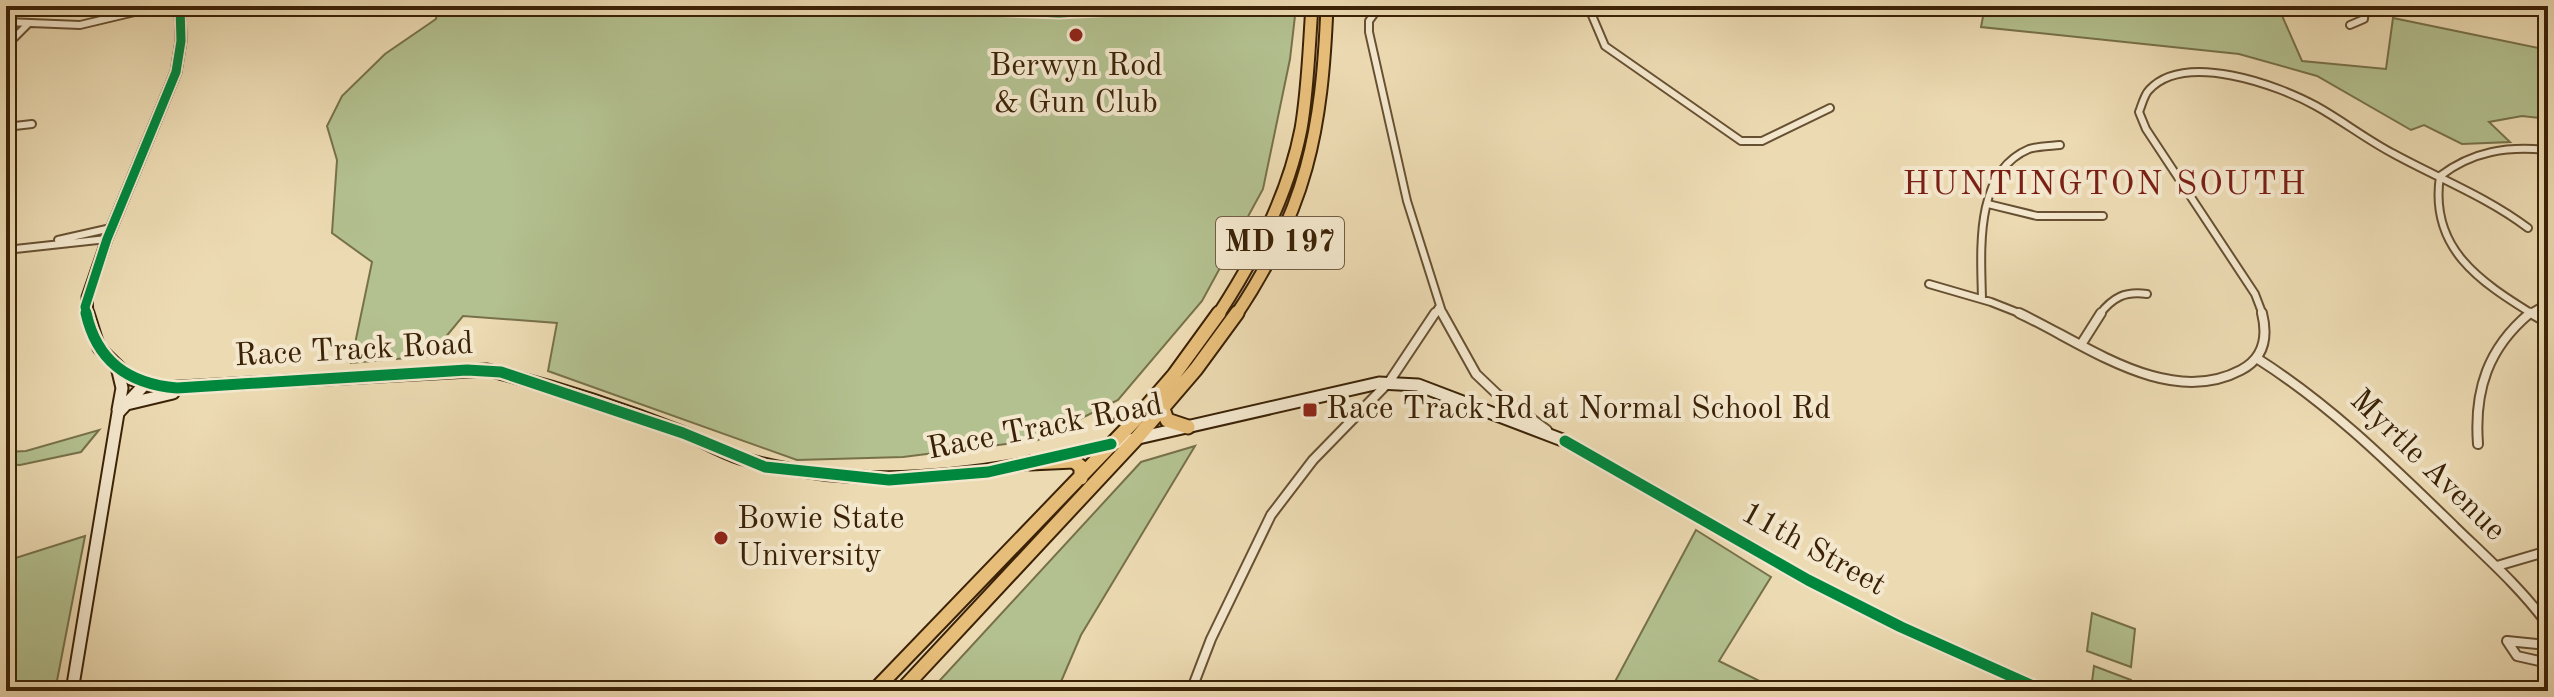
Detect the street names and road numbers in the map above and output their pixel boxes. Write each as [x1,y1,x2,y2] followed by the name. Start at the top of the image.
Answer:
[1216,217,1344,269] road number: MD 197
[234,329,474,373] street label: Race Track Road
[2343,384,2511,548] street label: Myrtle Avenue
[925,389,1165,467] street label: Race Track Road
[1735,497,1891,603] street label: 11th Street

